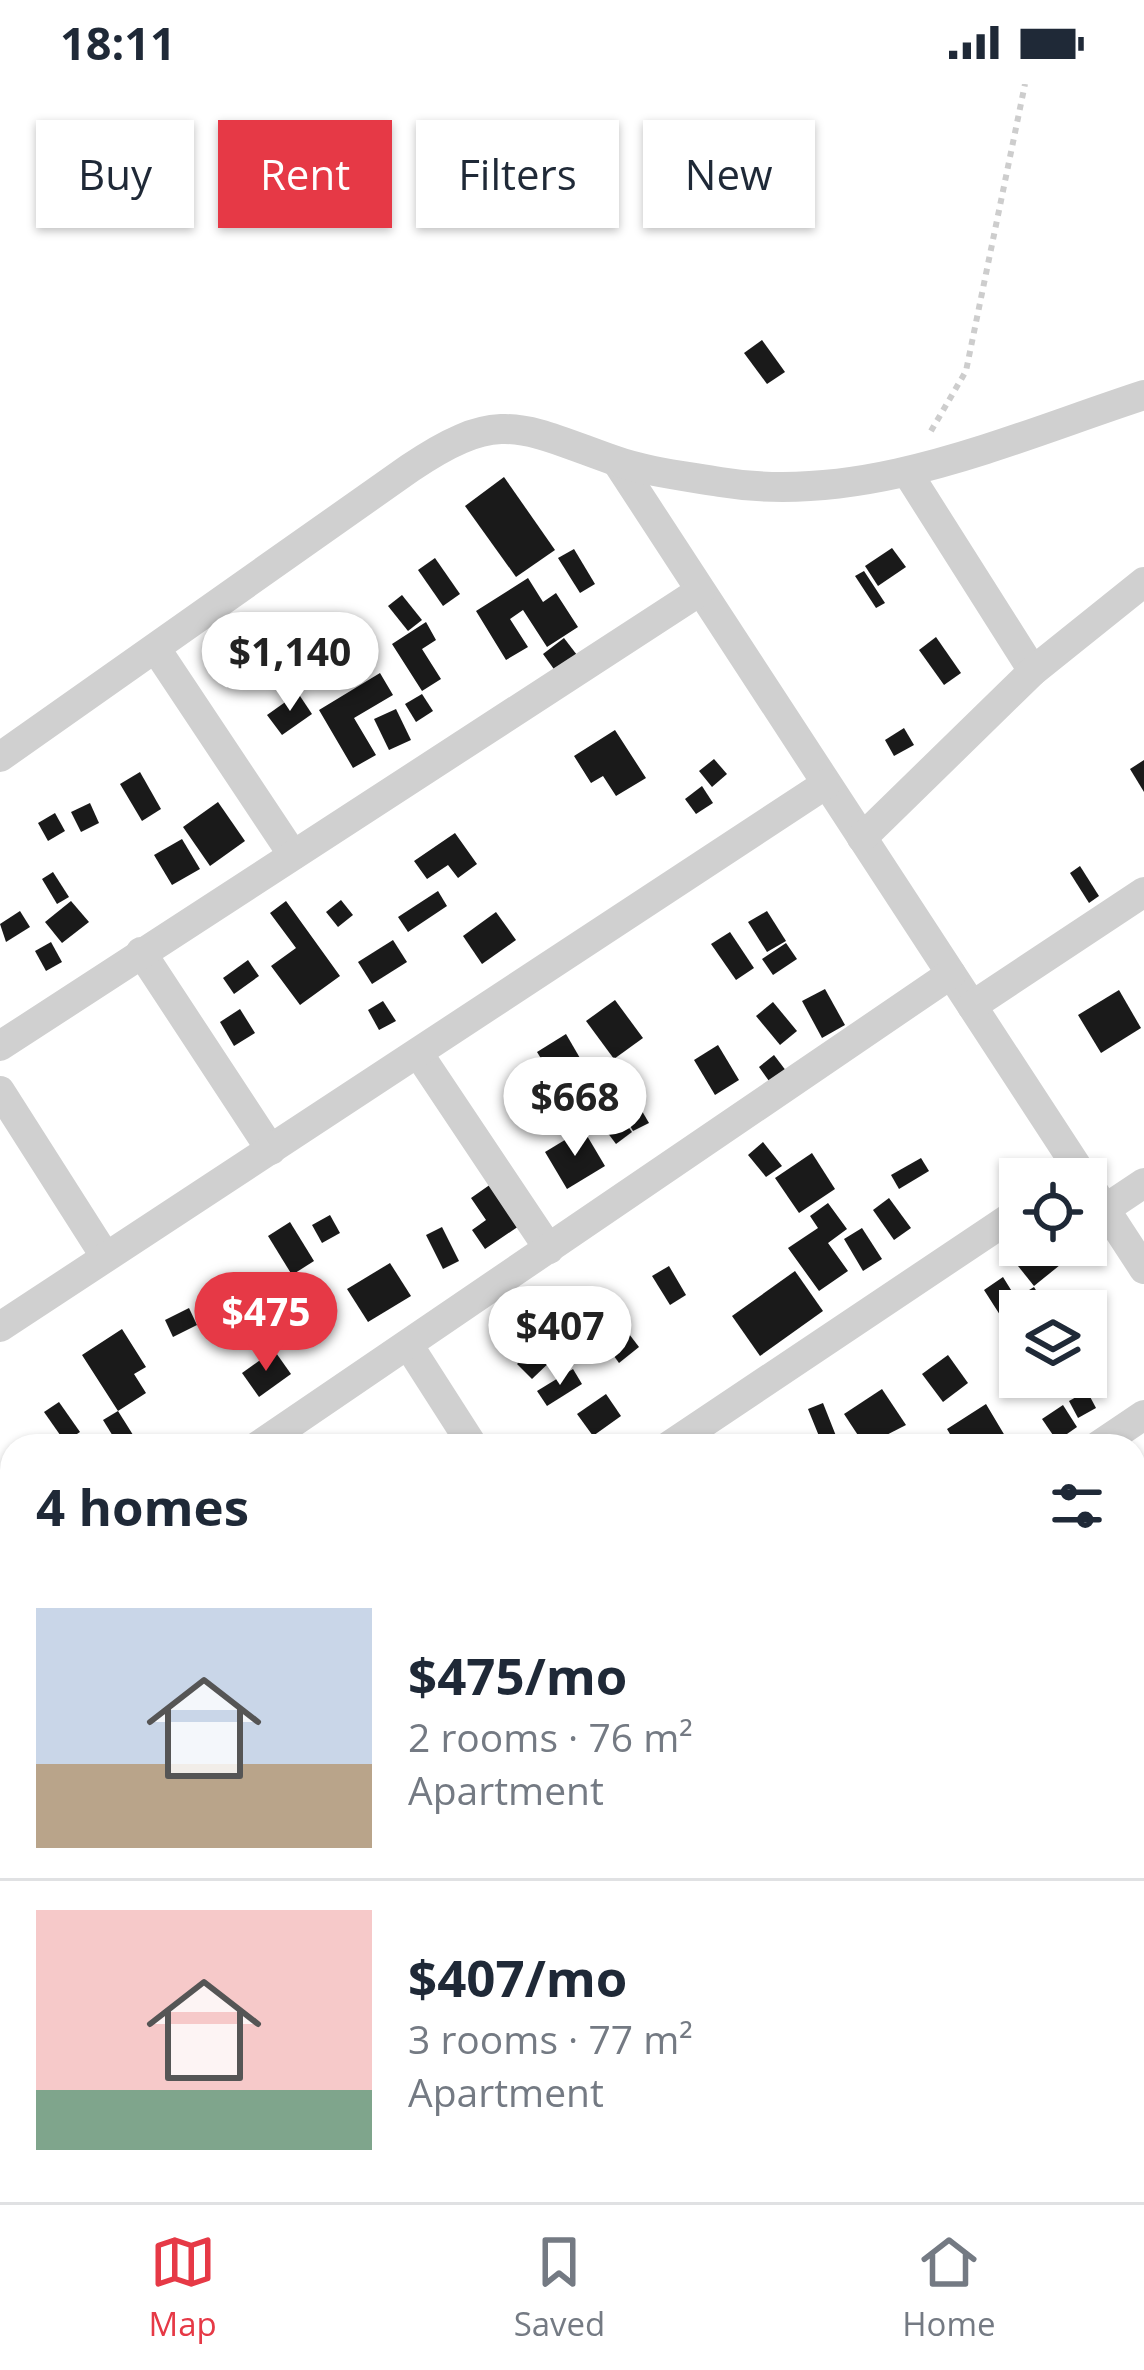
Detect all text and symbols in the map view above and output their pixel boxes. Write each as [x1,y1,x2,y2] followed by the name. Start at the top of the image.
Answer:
[60,12,176,73] text: 18:11
[36,120,194,228] chip: Buy
[218,120,392,228] chip: Rent
[416,120,619,228] chip: Filters
[643,120,815,228] chip: New
[192,612,388,714] pin: $1,140
[229,624,351,677] text: $1,140
[504,1057,646,1159] pin: $668
[530,1069,620,1122] text: $668
[999,1158,1107,1398] map controls
[999,1158,1107,1266] button: locate
[195,1272,337,1374] pin: $475
[221,1284,311,1337] text: $475
[489,1286,631,1388] pin: $407
[999,1290,1107,1398] button: layers
[515,1298,605,1351] text: $407
[36,1471,249,1541] text: 4 homes
[1044,1473,1110,1539] icon: filters
[408,1640,627,1710] text: $475/mo
[132,1656,276,1800] icon: home
[408,1710,693,1763] text: 2 rooms · 76 m²
[408,1763,604,1816] text: Apartment
[408,1942,627,2012] text: $407/mo
[132,1958,276,2102] icon: home
[408,2012,693,2065] text: 3 rooms · 77 m²
[408,2065,604,2118] text: Apartment
[148,2229,217,2346] tab: Map
[514,2229,605,2346] tab: Saved
[902,2229,996,2346] tab: Home

